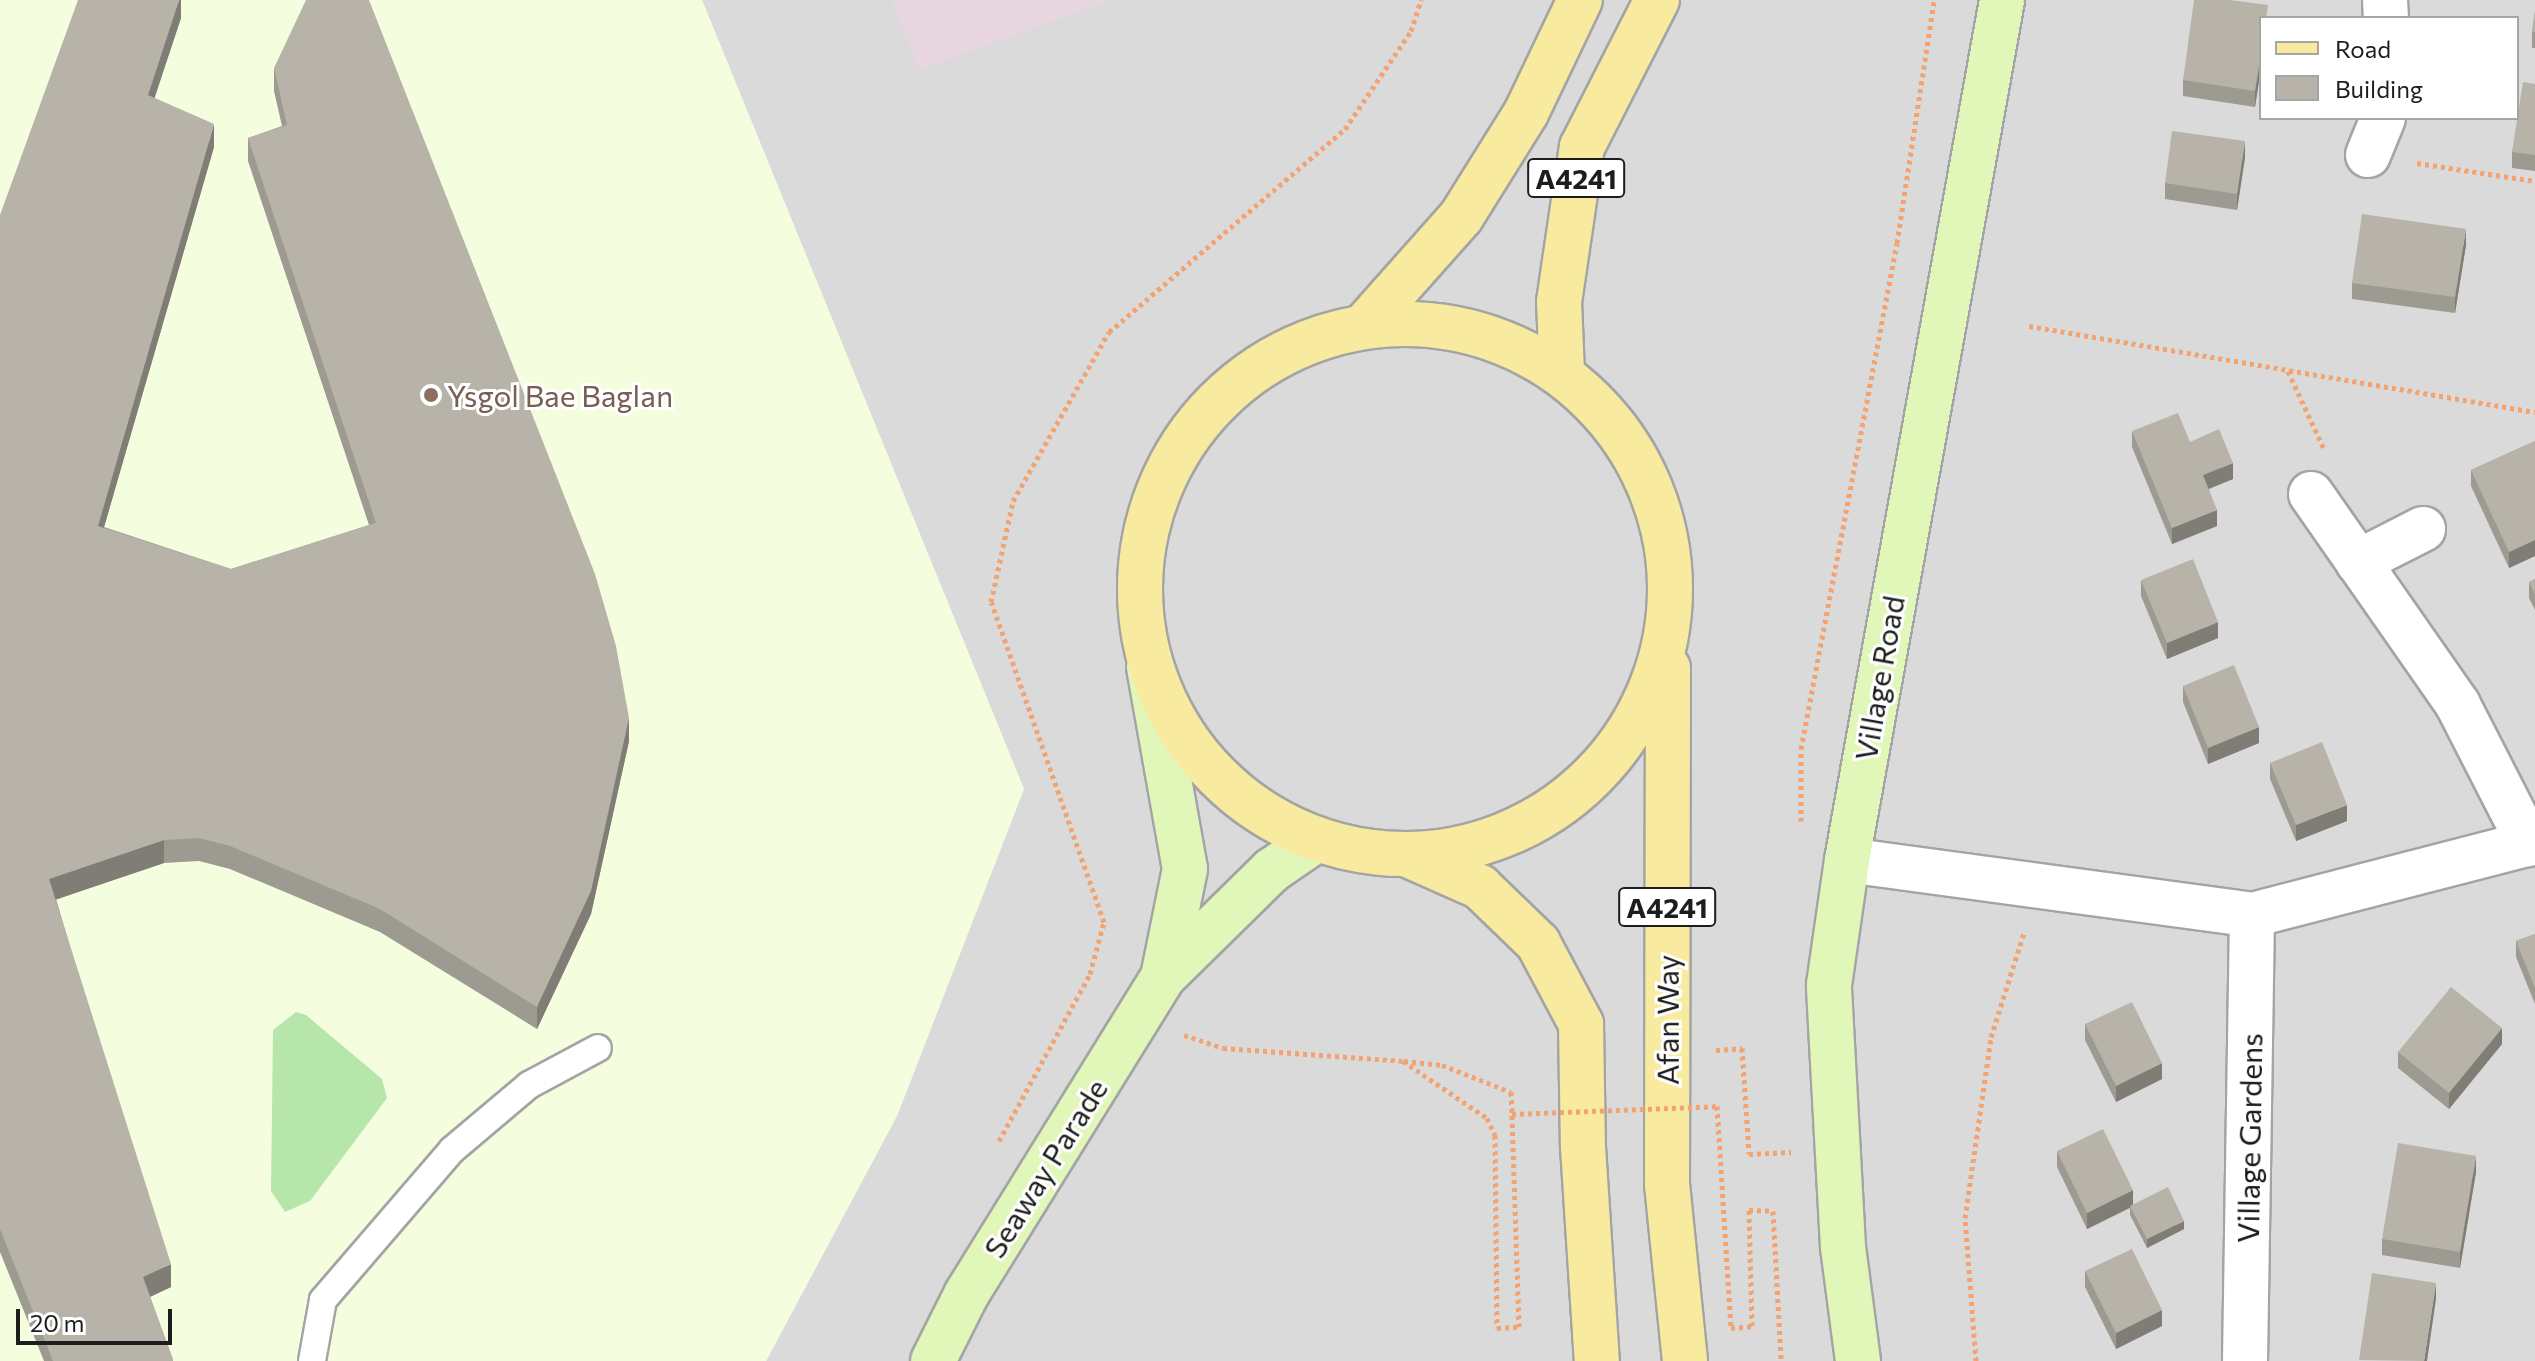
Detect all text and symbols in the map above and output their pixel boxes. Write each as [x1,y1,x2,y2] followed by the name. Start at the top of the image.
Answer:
[2259,16,2519,120] legend
[2335,34,2391,63] text: Road
[2335,74,2423,103] text: Building
[1526,154,1626,202] road number: A4241
[447,377,673,413] place label: Ysgol Bae Baglan
[422,386,440,404] marker: Ysgol Bae Baglan
[1847,593,1911,763] street label: Village Road
[1617,883,1717,931] road number: A4241
[1649,955,1685,1085] street label: Afan Way
[2229,1033,2269,1243] street label: Village Gardens
[976,1072,1114,1264] street label: Seaway Parade
[20,1293,176,1343] scale bar
[30,1308,84,1337] text: 20 m

